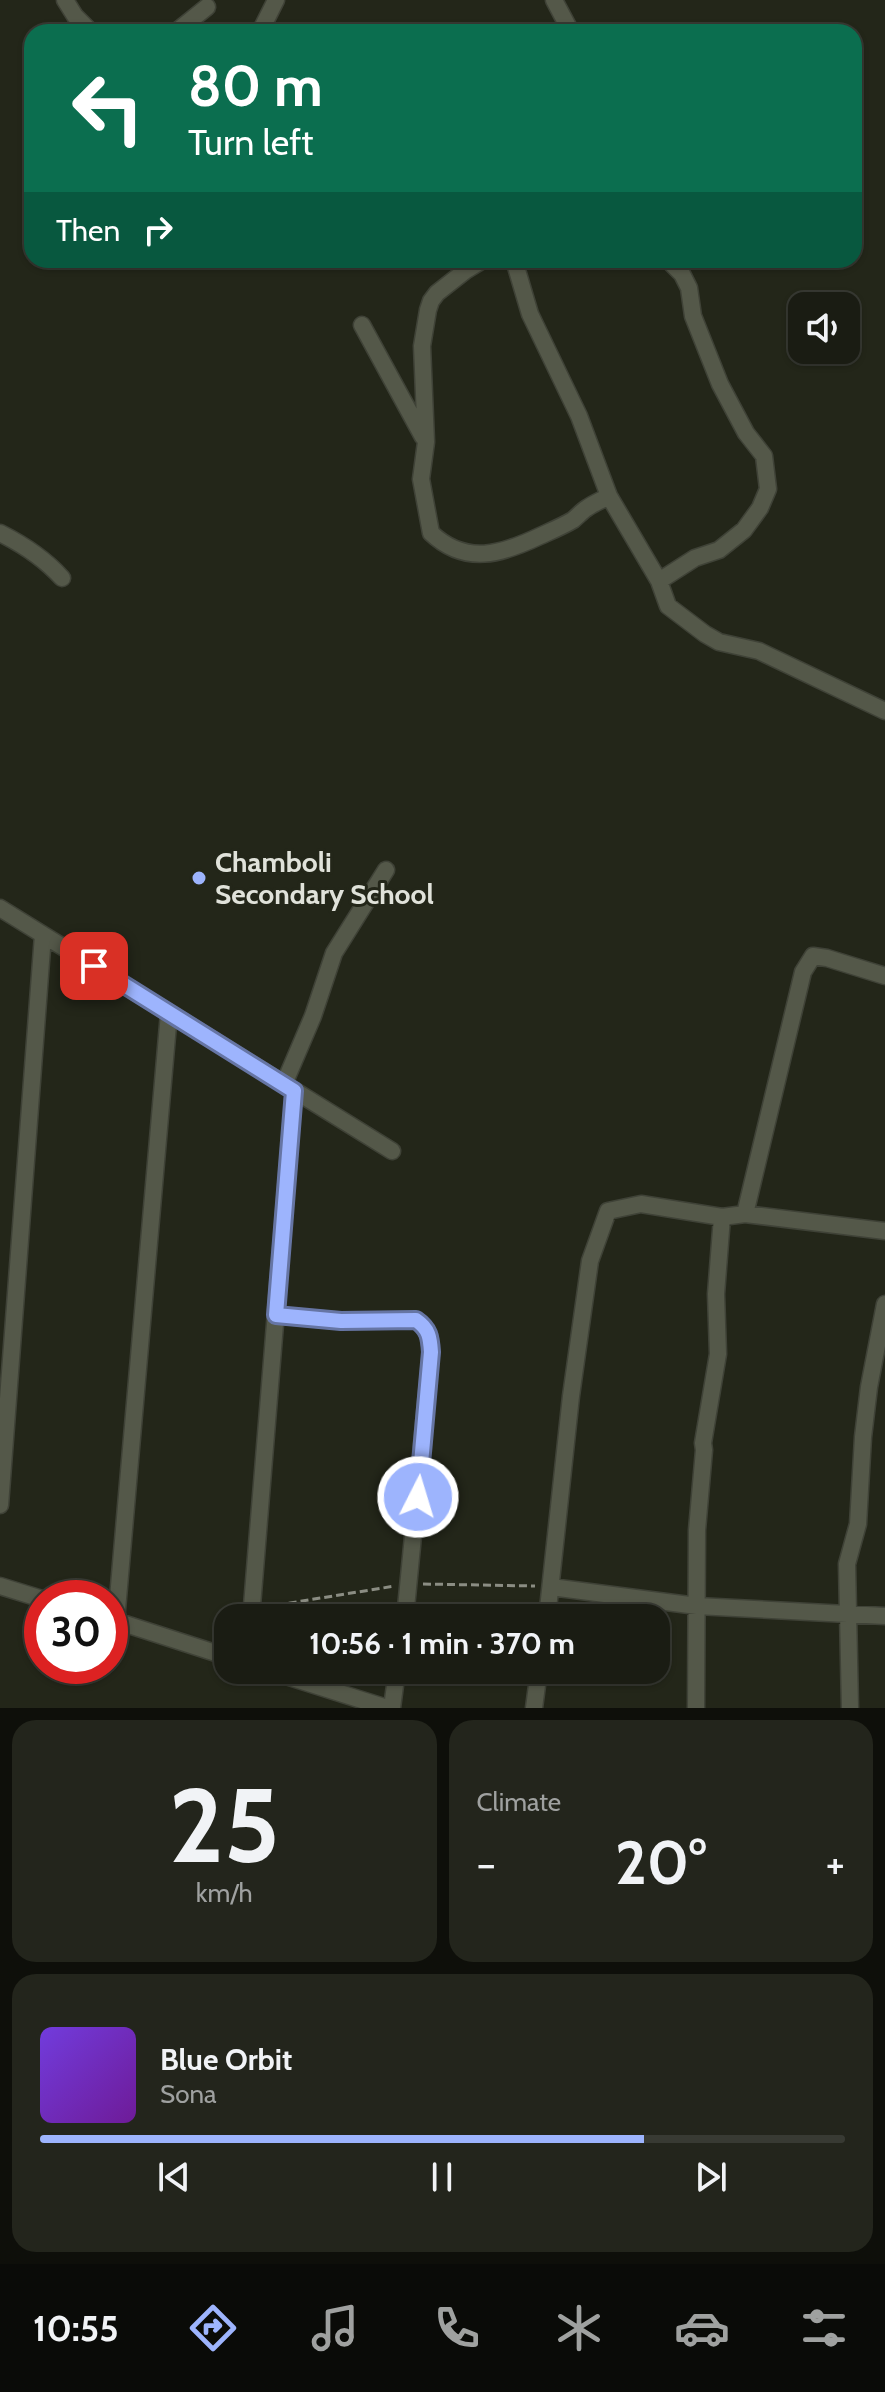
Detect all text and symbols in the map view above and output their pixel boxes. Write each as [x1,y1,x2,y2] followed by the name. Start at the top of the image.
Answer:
[188,52,323,120] text: 80 m
[56,56,160,160] icon: left
[188,120,313,164] text: Turn left
[136,208,180,252] icon: right
[56,212,120,249] text: Then
[788,292,860,364] map controls
[788,292,860,364] button: sound
[215,845,434,911] place label: Chamboli Secondary School
[190,869,208,887] marker: Chamboli Secondary School
[60,932,128,1000] pin
[72,944,116,988] icon: arrive
[376,1455,460,1539] position arrow
[24,1580,128,1684] speed limit sign: 30
[309,1625,575,1662] text: 10:56 · 1 min · 370 m
[169,1762,280,1888] text: 25
[477,1786,561,1818] text: Climate
[615,1826,706,1899] text: 20°
[477,1837,496,1890] text: −
[826,1837,845,1890] text: +
[196,1877,253,1909] text: km/h
[160,2041,292,2078] text: Blue Orbit
[160,2078,217,2110] text: Sona
[152,2155,196,2199] icon: previous
[420,2155,464,2199] icon: pause
[689,2155,733,2199] icon: next
[185,2300,241,2356] icon: directions
[307,2300,363,2356] icon: music
[429,2300,485,2356] icon: phone
[551,2300,607,2356] icon: climate
[674,2300,730,2356] icon: car
[796,2300,852,2356] icon: filters
[33,2306,118,2350] text: 10:55

